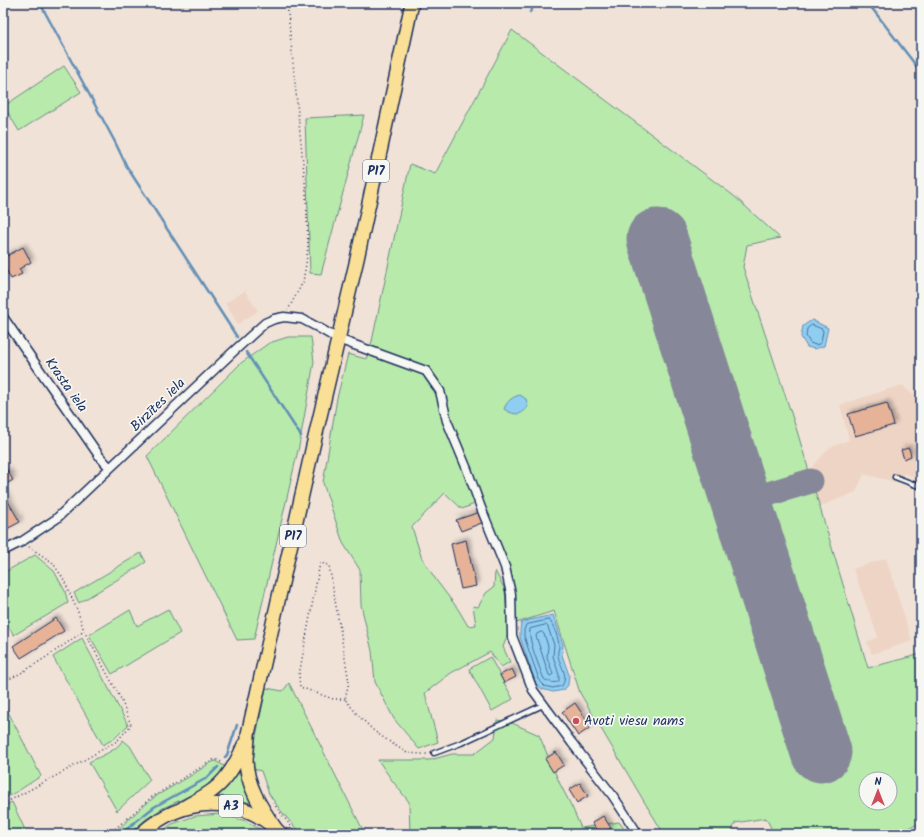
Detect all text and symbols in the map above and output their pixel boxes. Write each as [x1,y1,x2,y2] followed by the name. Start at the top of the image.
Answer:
[363,160,389,182] road number: P17
[39,353,93,417] street label: Krasta iela
[125,373,191,437] street label: Birzītes iela
[280,525,306,547] road number: P17
[584,710,684,732] place label: Avoti viesu nams
[571,716,581,726] marker: Avoti viesu nams
[858,771,898,811] north arrow
[875,773,882,791] text: N
[219,795,243,817] road number: A3

